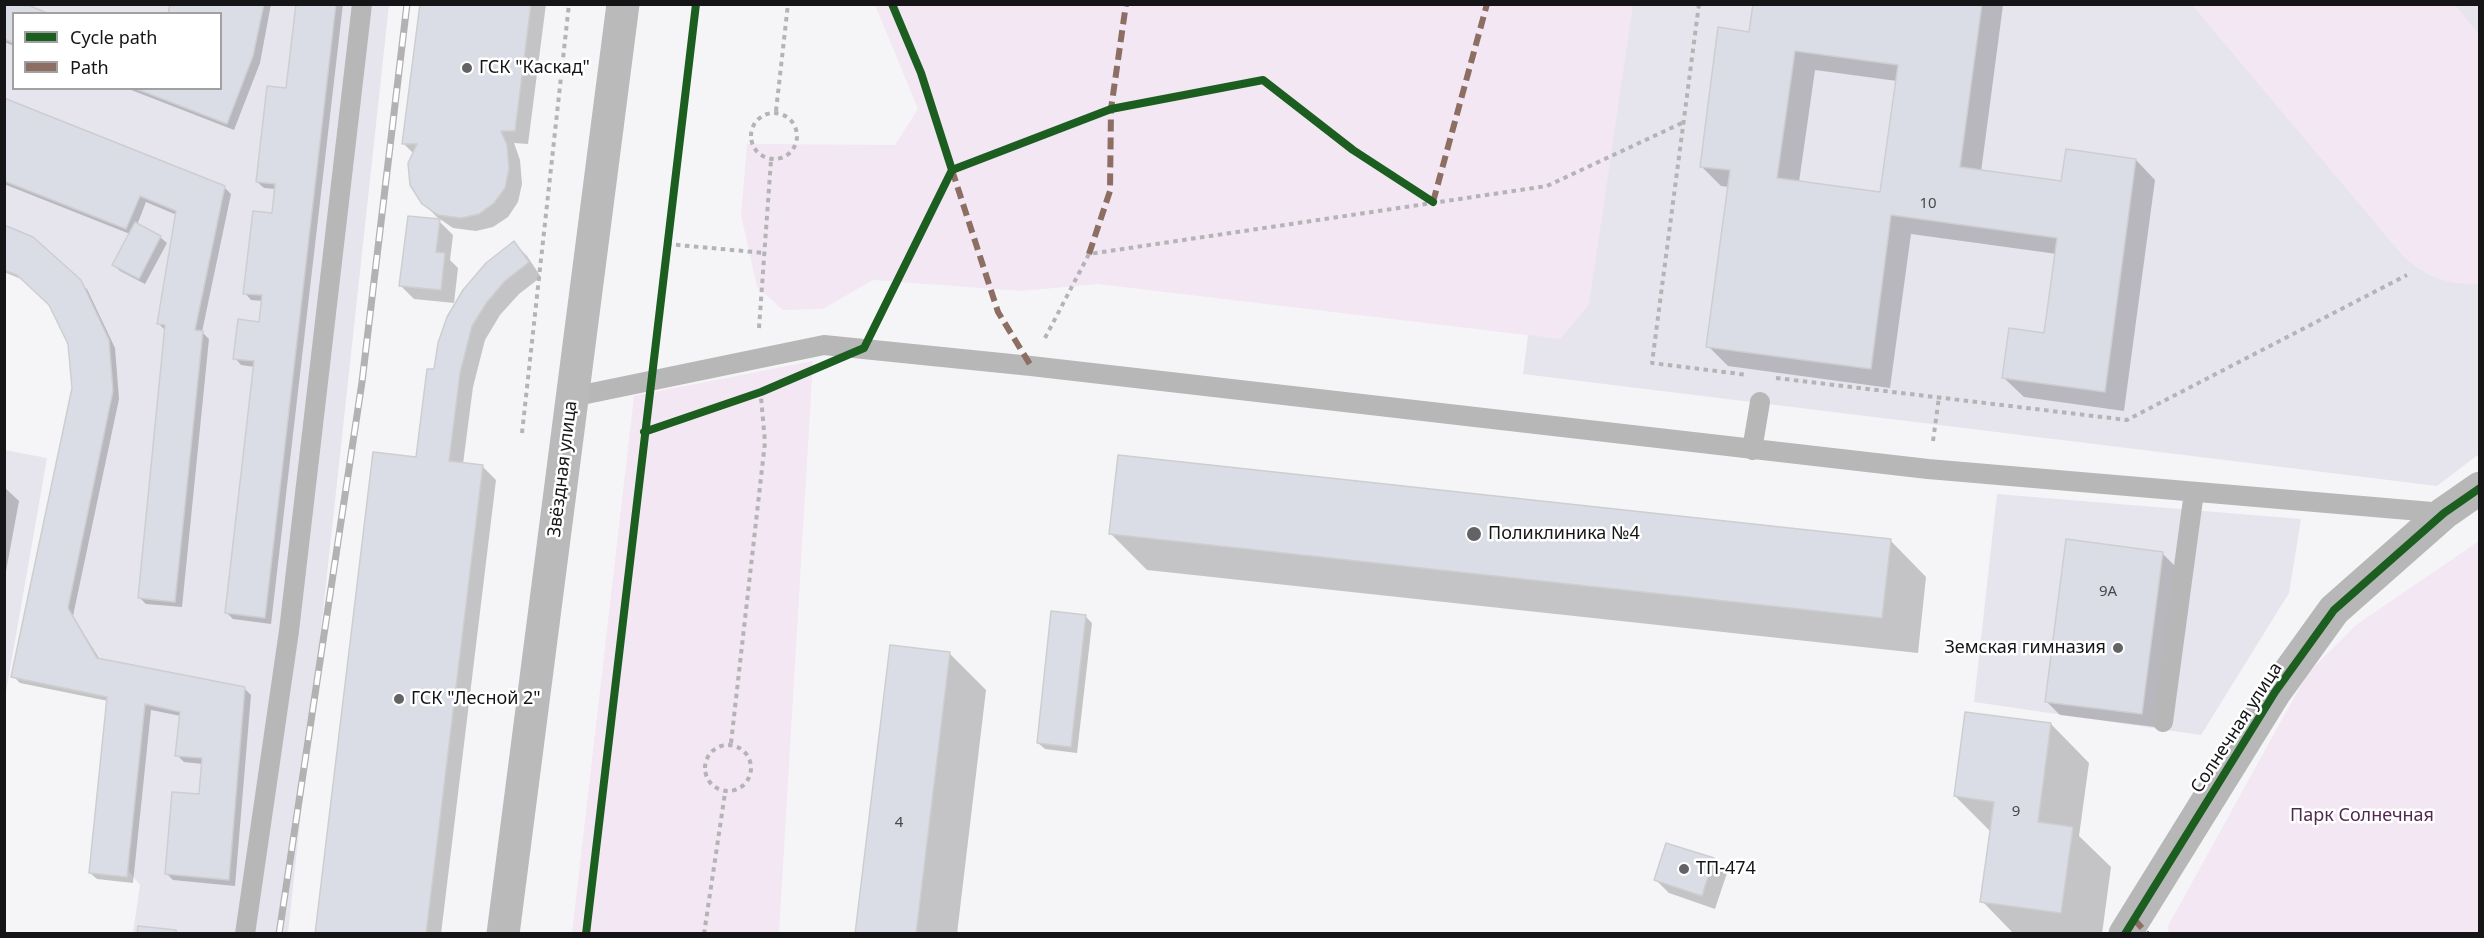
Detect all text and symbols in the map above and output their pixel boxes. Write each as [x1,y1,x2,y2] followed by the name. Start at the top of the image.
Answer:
[12,12,222,90] legend
[70,25,157,49] text: Cycle path
[70,55,109,79] text: Path
[479,57,590,79] place label: ГСК "Каскад"
[460,61,474,75] marker: ГСК "Каскад"
[1919,195,1937,213] house number: 10
[544,400,582,538] street label: Звёздная улица
[1488,523,1640,545] place label: Поликлиника №4
[1465,525,1483,543] marker: Поликлиника №4
[2099,583,2117,601] house number: 9А
[1944,637,2106,659] place label: Земская гимназия
[2111,641,2125,655] marker: Земская гимназия
[2187,659,2287,797] street label: Солнечная улица
[411,688,541,710] place label: ГСК "Лесной 2"
[392,692,406,706] marker: ГСК "Лесной 2"
[2012,803,2020,821] house number: 9
[2290,805,2434,827] park label: Парк Солнечная
[895,814,903,832] house number: 4
[1696,858,1756,880] place label: ТП-474
[1677,862,1691,876] marker: ТП-474

